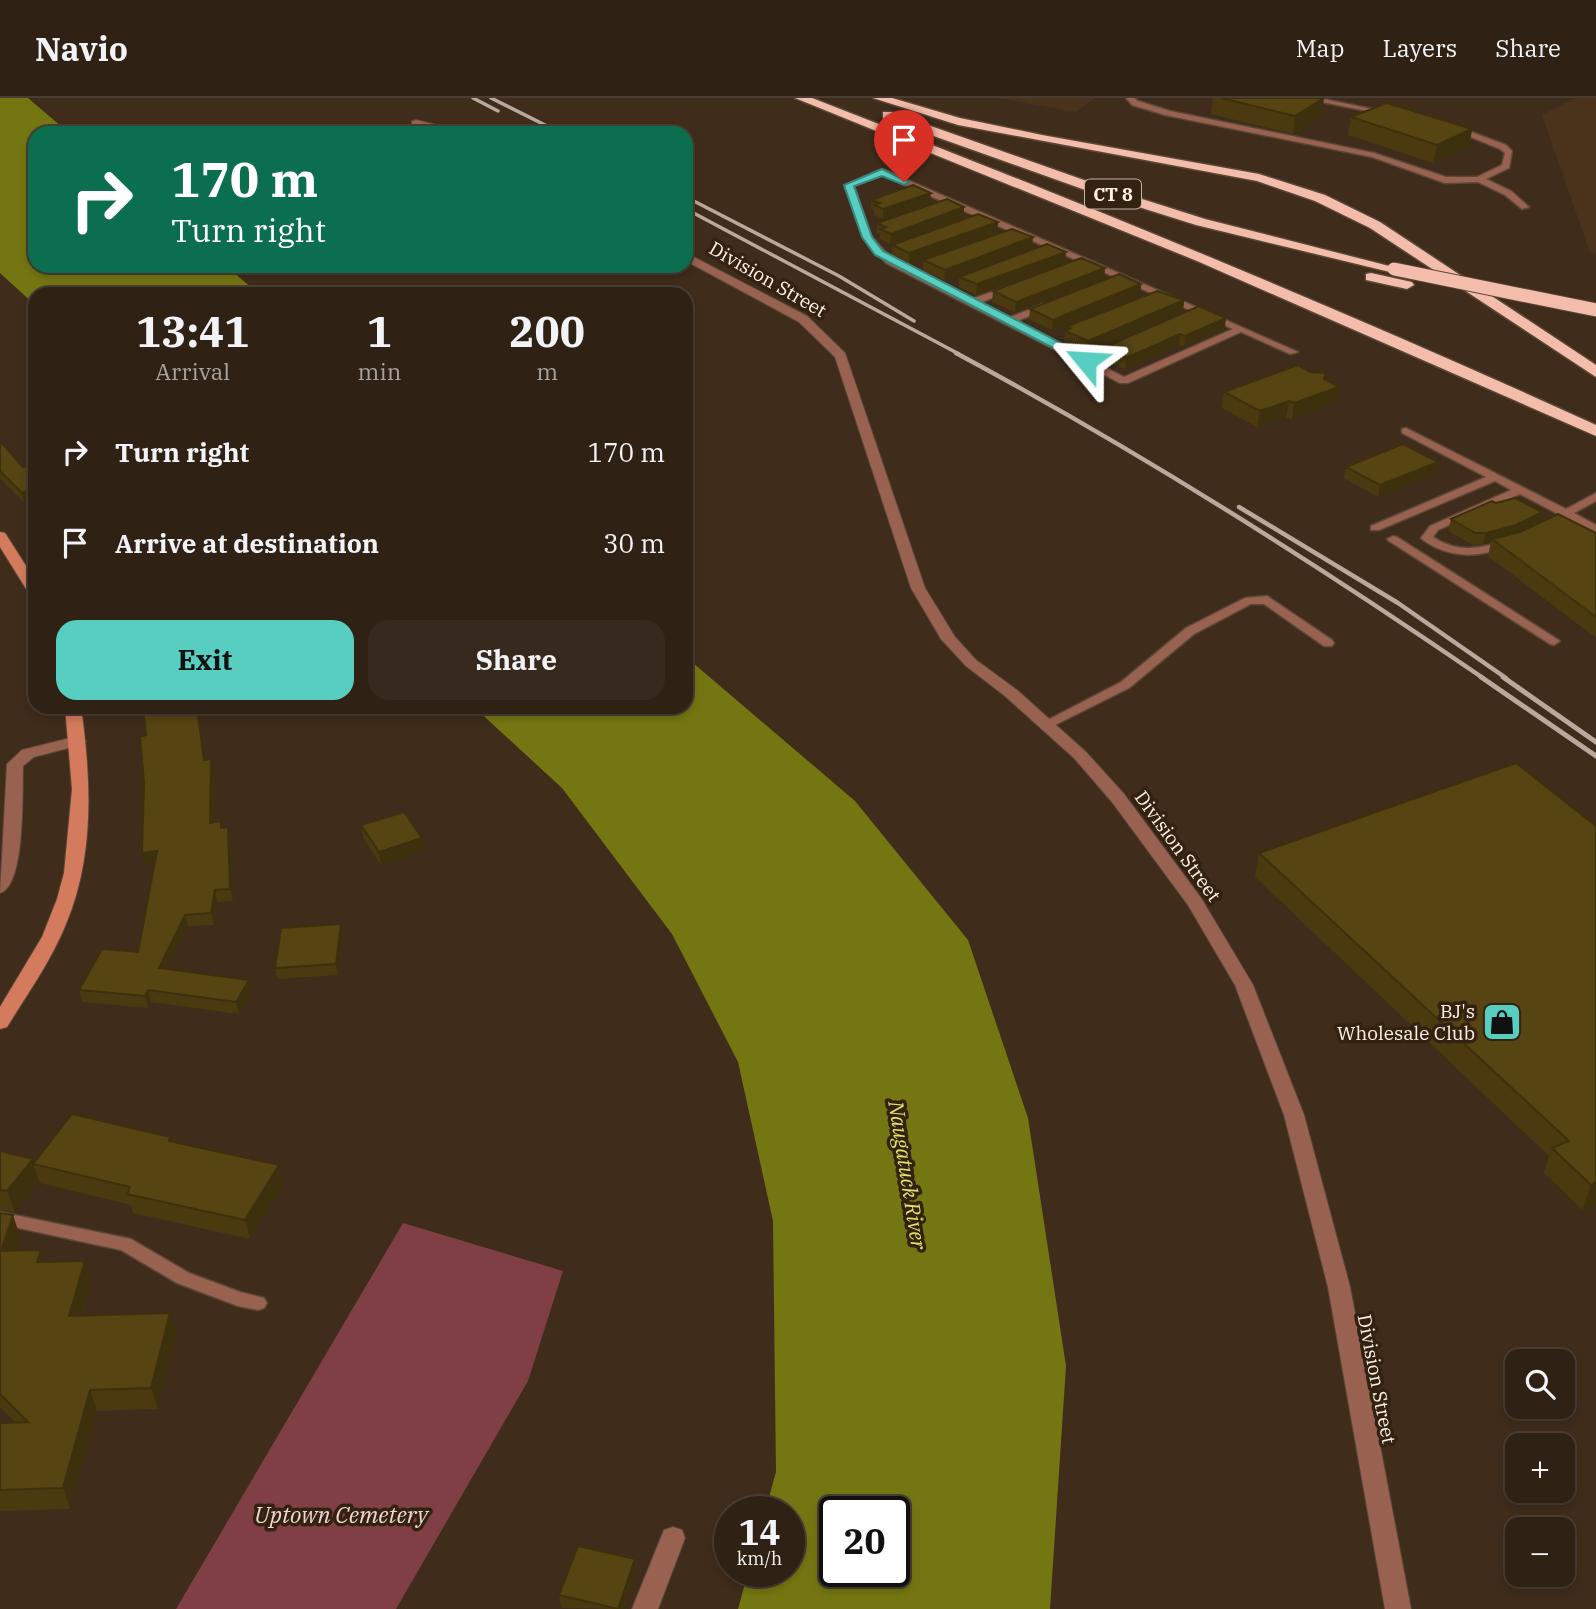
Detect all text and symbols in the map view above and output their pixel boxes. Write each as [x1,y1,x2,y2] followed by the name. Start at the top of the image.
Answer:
[35,27,128,70] text: Navio
[1296,32,1344,64] text: Map
[1382,32,1457,64] text: Layers
[1495,32,1561,64] text: Share
[874,110,934,182] pin
[885,121,923,159] icon: arrive
[171,147,318,210] text: 170 m
[56,154,147,245] icon: right
[1085,180,1141,208] road number: CT 8
[171,209,326,251] text: Turn right
[705,236,831,322] street label: Division Street
[136,304,250,359] text: 13:41
[367,304,392,359] text: 1
[509,304,585,359] text: 200
[1049,324,1123,398] position arrow
[155,356,230,386] text: Arrival
[358,356,401,386] text: min
[536,356,558,386] text: m
[56,433,94,471] icon: right
[115,435,249,469] text: Turn right
[587,435,665,469] text: 170 m
[56,524,94,562] icon: arrive
[115,526,379,560] text: Arrive at destination
[603,526,665,560] text: 30 m
[56,620,354,700] button: Exit
[368,620,665,700] button: Share
[1130,786,1227,906] street label: Division Street
[1337,999,1475,1045] place label: BJ's Wholesale Club
[1481,1001,1523,1043] shop icon: BJ's Wholesale Club
[882,1098,934,1252] water label: Naugatuck River
[1353,1312,1401,1446] street label: Division Street
[1505,1349,1575,1587] map controls
[1505,1349,1575,1419] button: search
[1505,1433,1575,1503] button: +
[819,1496,910,1587] speed limit sign: 20
[254,1499,430,1529] park label: Uptown Cemetery
[738,1509,781,1555] text: 14
[1505,1517,1575,1587] button: −
[737,1547,782,1570] text: km/h

